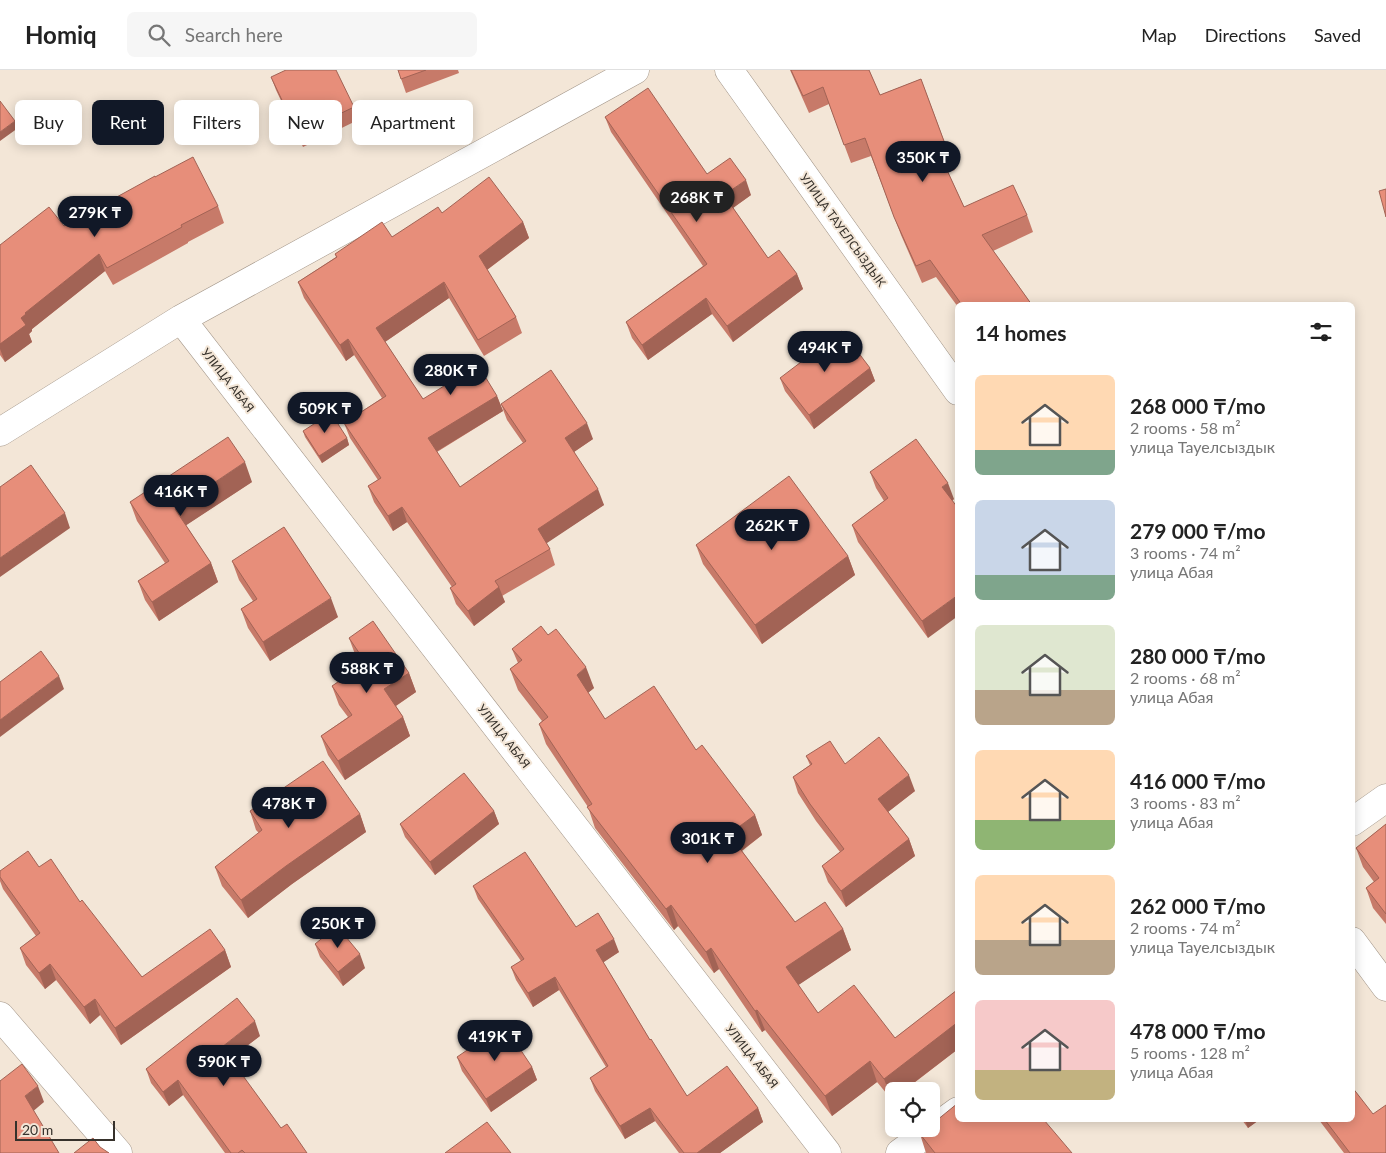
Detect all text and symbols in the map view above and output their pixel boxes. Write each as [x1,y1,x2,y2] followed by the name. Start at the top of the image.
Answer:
[127,12,477,57] search box
[25,20,97,49] text: Homiq
[145,21,173,49] icon: search
[185,23,283,46] text: Search here
[1141,24,1177,46] text: Map
[1205,24,1286,46] text: Directions
[1314,24,1361,46] text: Saved
[15,100,82,145] chip: Buy
[92,100,164,145] chip: Rent
[174,100,259,145] chip: Filters
[269,100,342,145] chip: New
[352,100,473,145] chip: Apartment
[882,140,964,183] pin: 350K ₸
[897,147,949,166] text: 350K ₸
[797,170,889,290] street label: УЛИЦА ТАУЕЛСЫЗДЫК
[656,180,738,223] pin: 268K ₸
[671,187,723,206] text: 268K ₸
[54,196,136,238] pin: 279K ₸
[69,202,121,221] text: 279K ₸
[1307,318,1335,346] icon: filters
[975,320,1066,345] text: 14 homes
[784,330,866,373] pin: 494K ₸
[799,337,851,356] text: 494K ₸
[198,345,258,415] street label: УЛИЦА АБАЯ
[410,354,492,396] pin: 280K ₸
[425,360,477,379] text: 280K ₸
[284,392,366,434] pin: 509K ₸
[1130,393,1266,418] text: 268 000 ₸/mo
[1015,395,1075,455] icon: home
[299,398,351,417] text: 509K ₸
[1130,418,1241,437] text: 2 rooms · 58 m²
[1130,437,1275,456] text: улица Тауелсыздык
[140,474,222,517] pin: 416K ₸
[155,481,207,500] text: 416K ₸
[731,508,813,551] pin: 262K ₸
[746,515,798,534] text: 262K ₸
[1130,518,1266,543] text: 279 000 ₸/mo
[1015,520,1075,580] icon: home
[1130,543,1241,562] text: 3 rooms · 74 m²
[1130,562,1213,581] text: улица Абая
[1130,643,1266,668] text: 280 000 ₸/mo
[1015,645,1075,705] icon: home
[326,652,408,694] pin: 588K ₸
[341,658,393,677] text: 588K ₸
[1130,668,1241,687] text: 2 rooms · 68 m²
[1130,687,1213,706] text: улица Абая
[474,701,534,771] street label: УЛИЦА АБАЯ
[1130,768,1266,793] text: 416 000 ₸/mo
[1015,770,1075,830] icon: home
[248,786,330,829] pin: 478K ₸
[263,793,315,812] text: 478K ₸
[1130,793,1241,812] text: 3 rooms · 83 m²
[1130,812,1213,831] text: улица Абая
[667,822,749,864] pin: 301K ₸
[682,828,734,847] text: 301K ₸
[1130,893,1266,918] text: 262 000 ₸/mo
[1015,895,1075,955] icon: home
[297,906,379,949] pin: 250K ₸
[312,913,364,932] text: 250K ₸
[1130,918,1241,937] text: 2 rooms · 74 m²
[1130,937,1275,956] text: улица Тауелсыздык
[1130,1018,1266,1043] text: 478 000 ₸/mo
[454,1020,536,1062] pin: 419K ₸
[1015,1020,1075,1080] icon: home
[722,1021,782,1091] street label: УЛИЦА АБАЯ
[469,1026,521,1045] text: 419K ₸
[1130,1043,1250,1062] text: 5 rooms · 128 m²
[183,1044,265,1087] pin: 590K ₸
[198,1051,250,1070] text: 590K ₸
[1130,1062,1213,1081] text: улица Абая
[885,1082,940,1137] map controls
[885,1082,940,1137] button: locate
[15,1118,115,1141] scale bar
[22,1121,53,1138] text: 20 m

